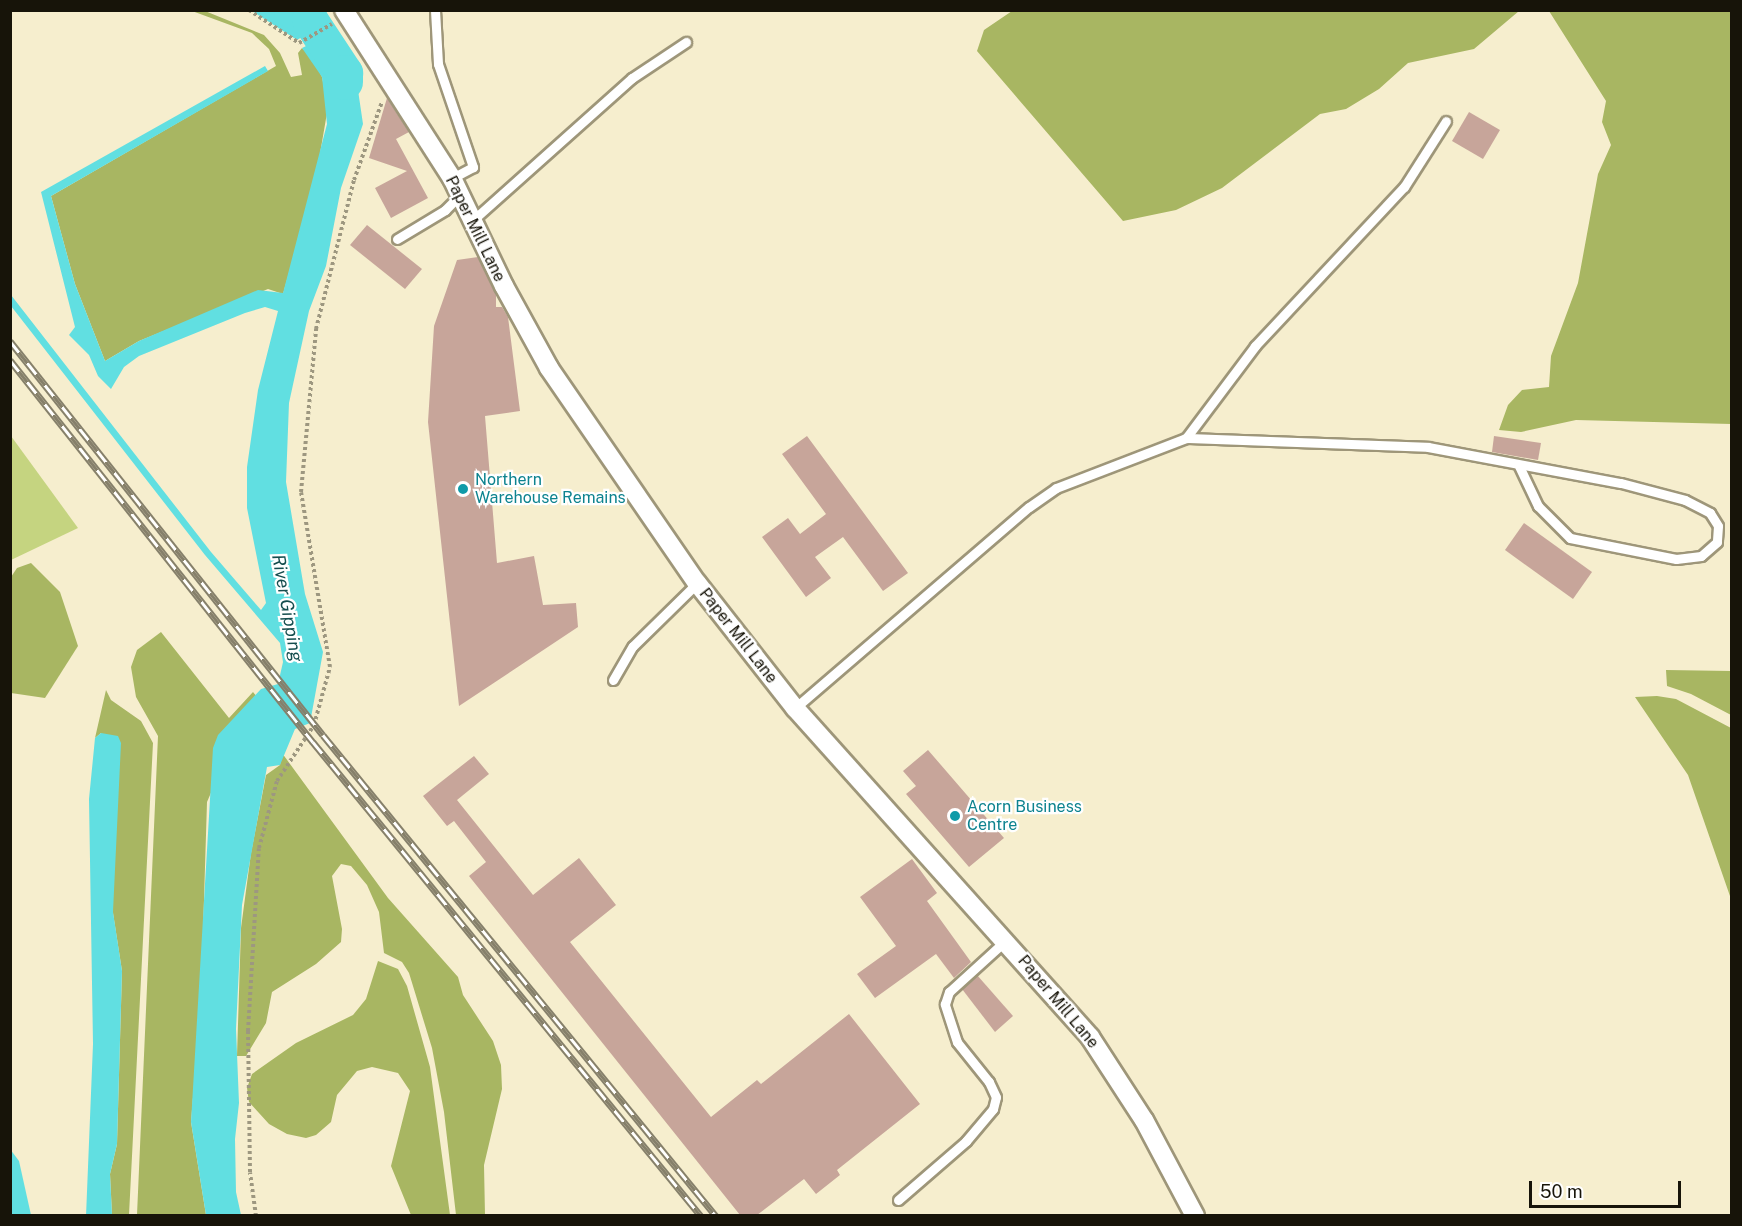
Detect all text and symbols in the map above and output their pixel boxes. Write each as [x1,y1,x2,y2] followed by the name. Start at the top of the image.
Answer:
[441,173,509,285] street label: Paper Mill Lane
[475,470,626,508] place label: Northern Warehouse Remains
[456,482,470,496] marker: Northern Warehouse Remains
[267,553,307,663] water label: River Gipping
[695,585,781,687] street label: Paper Mill Lane
[967,797,1082,835] place label: Acorn Business Centre
[948,809,962,823] marker: Acorn Business Centre
[1014,952,1102,1052] street label: Paper Mill Lane
[1532,1169,1684,1207] scale bar
[1540,1181,1583,1202] text: 50 m

